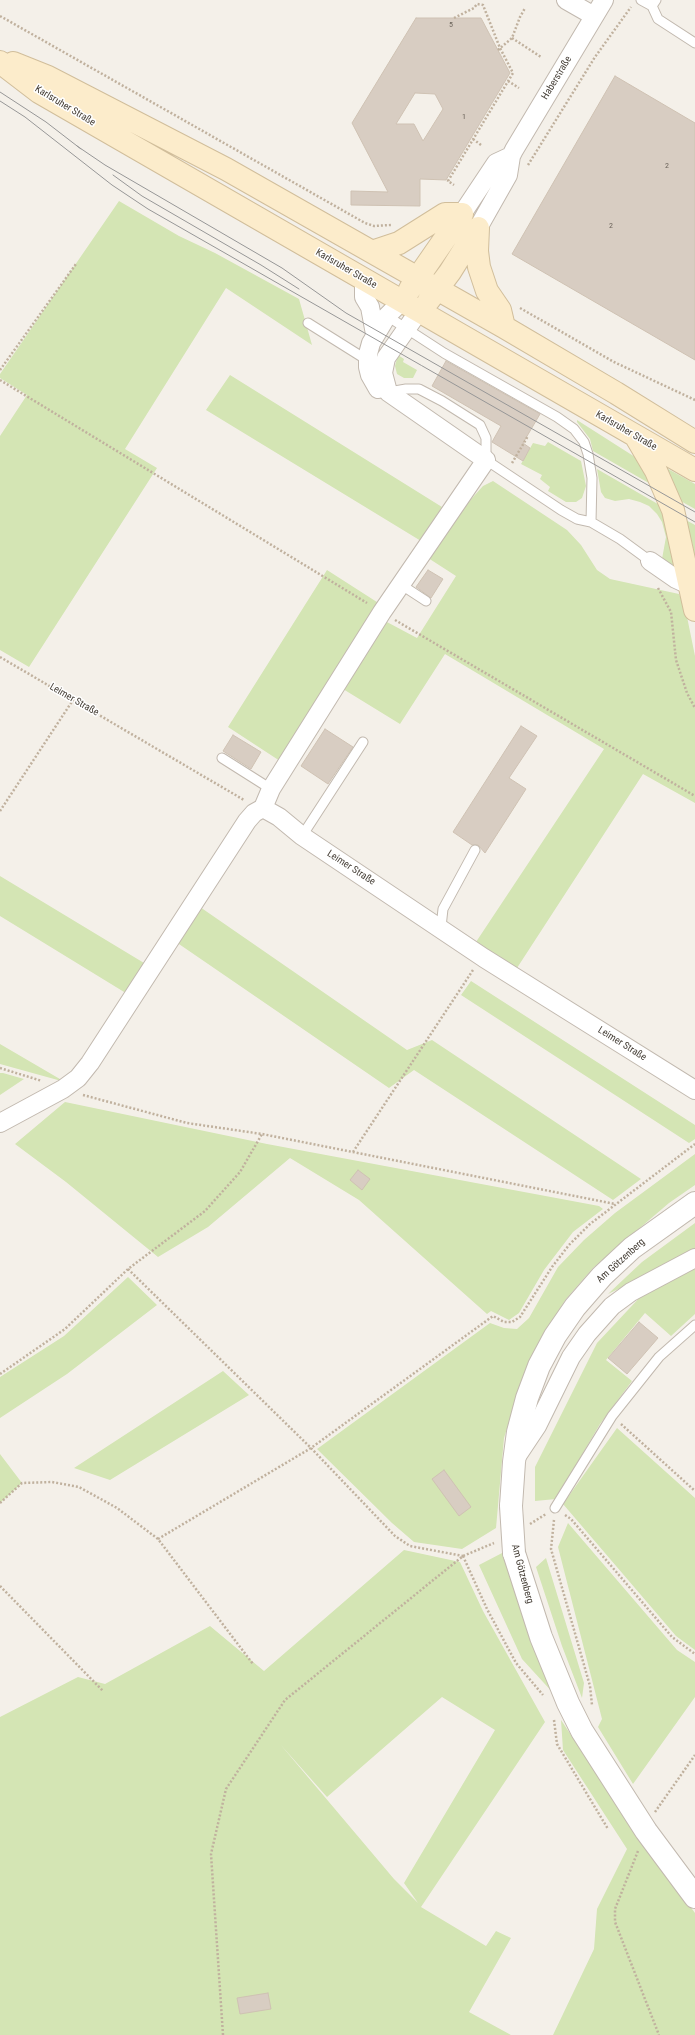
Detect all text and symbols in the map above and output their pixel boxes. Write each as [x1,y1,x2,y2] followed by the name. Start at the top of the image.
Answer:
[449,20,453,30] house number: 5
[539,54,575,102] street label: Haberstraße
[33,83,97,129] street label: Karlsruher Straße
[462,112,466,122] house number: 1
[665,161,669,171] house number: 2
[609,221,613,231] house number: 2
[313,247,379,291] street label: Karlsruher Straße
[593,409,659,453] street label: Karlsruher Straße
[47,681,101,719] street label: Leimer Straße
[325,848,377,888] street label: Leimer Straße
[596,1024,648,1064] street label: Leimer Straße
[594,1236,648,1286] street label: Am Götzenberg
[508,1543,536,1605] street label: Am Götzenberg

